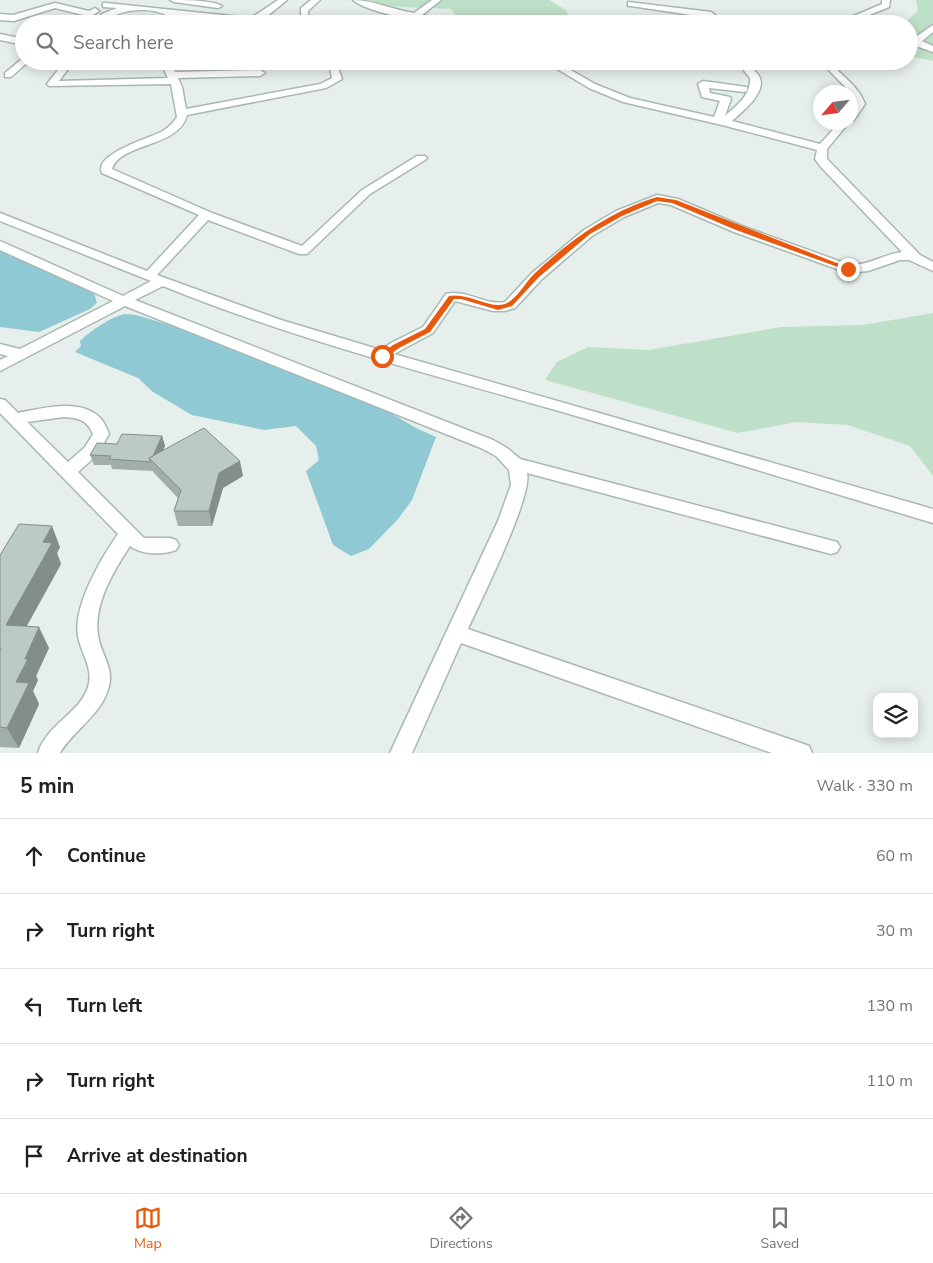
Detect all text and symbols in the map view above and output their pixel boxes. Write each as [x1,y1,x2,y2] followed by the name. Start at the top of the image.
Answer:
[15,15,918,70] search box
[33,29,61,57] icon: search
[73,30,174,56] text: Search here
[813,85,858,130] north arrow
[837,258,860,281] route end
[371,345,394,368] route start
[873,693,918,738] map controls
[873,693,918,738] button: layers
[20,772,74,800] text: 5 min
[817,775,913,797] text: Walk · 330 m
[20,842,48,870] icon: ahead
[67,843,146,869] text: Continue
[876,845,913,867] text: 60 m
[20,917,48,945] icon: right
[67,918,154,944] text: Turn right
[876,920,913,942] text: 30 m
[20,992,48,1020] icon: left
[67,993,142,1019] text: Turn left
[866,995,913,1017] text: 130 m
[20,1067,48,1095] icon: right
[67,1068,154,1094] text: Turn right
[866,1070,913,1092] text: 110 m
[20,1142,48,1170] icon: arrive
[67,1143,248,1169] text: Arrive at destination
[134,1204,162,1253] tab: Map
[430,1204,493,1253] tab: Directions
[760,1204,799,1253] tab: Saved

